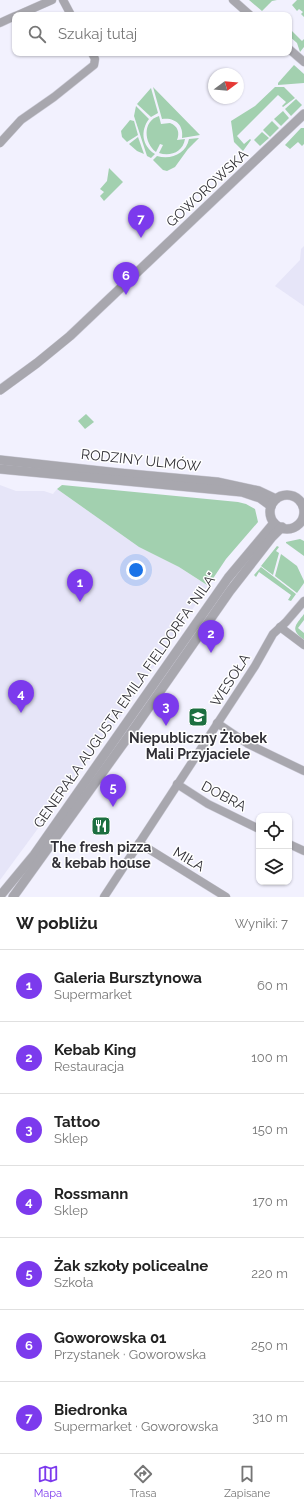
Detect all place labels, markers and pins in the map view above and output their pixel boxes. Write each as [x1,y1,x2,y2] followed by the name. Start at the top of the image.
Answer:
[128,205,154,238] pin: 7
[113,262,139,295] pin: 6
[67,569,93,602] pin: 1
[198,620,224,653] pin: 2
[8,680,34,713] pin: 4
[153,693,179,726] pin: 3
[187,706,209,728] school or university icon: Niepubliczny Żłobek Mali Przyjaciele
[129,729,267,762] place label: Niepubliczny Żłobek Mali Przyjaciele
[100,774,126,807] pin: 5
[90,815,112,837] restaurant icon: The fresh pizza & kebab house
[51,839,151,871] place label: The fresh pizza & kebab house

